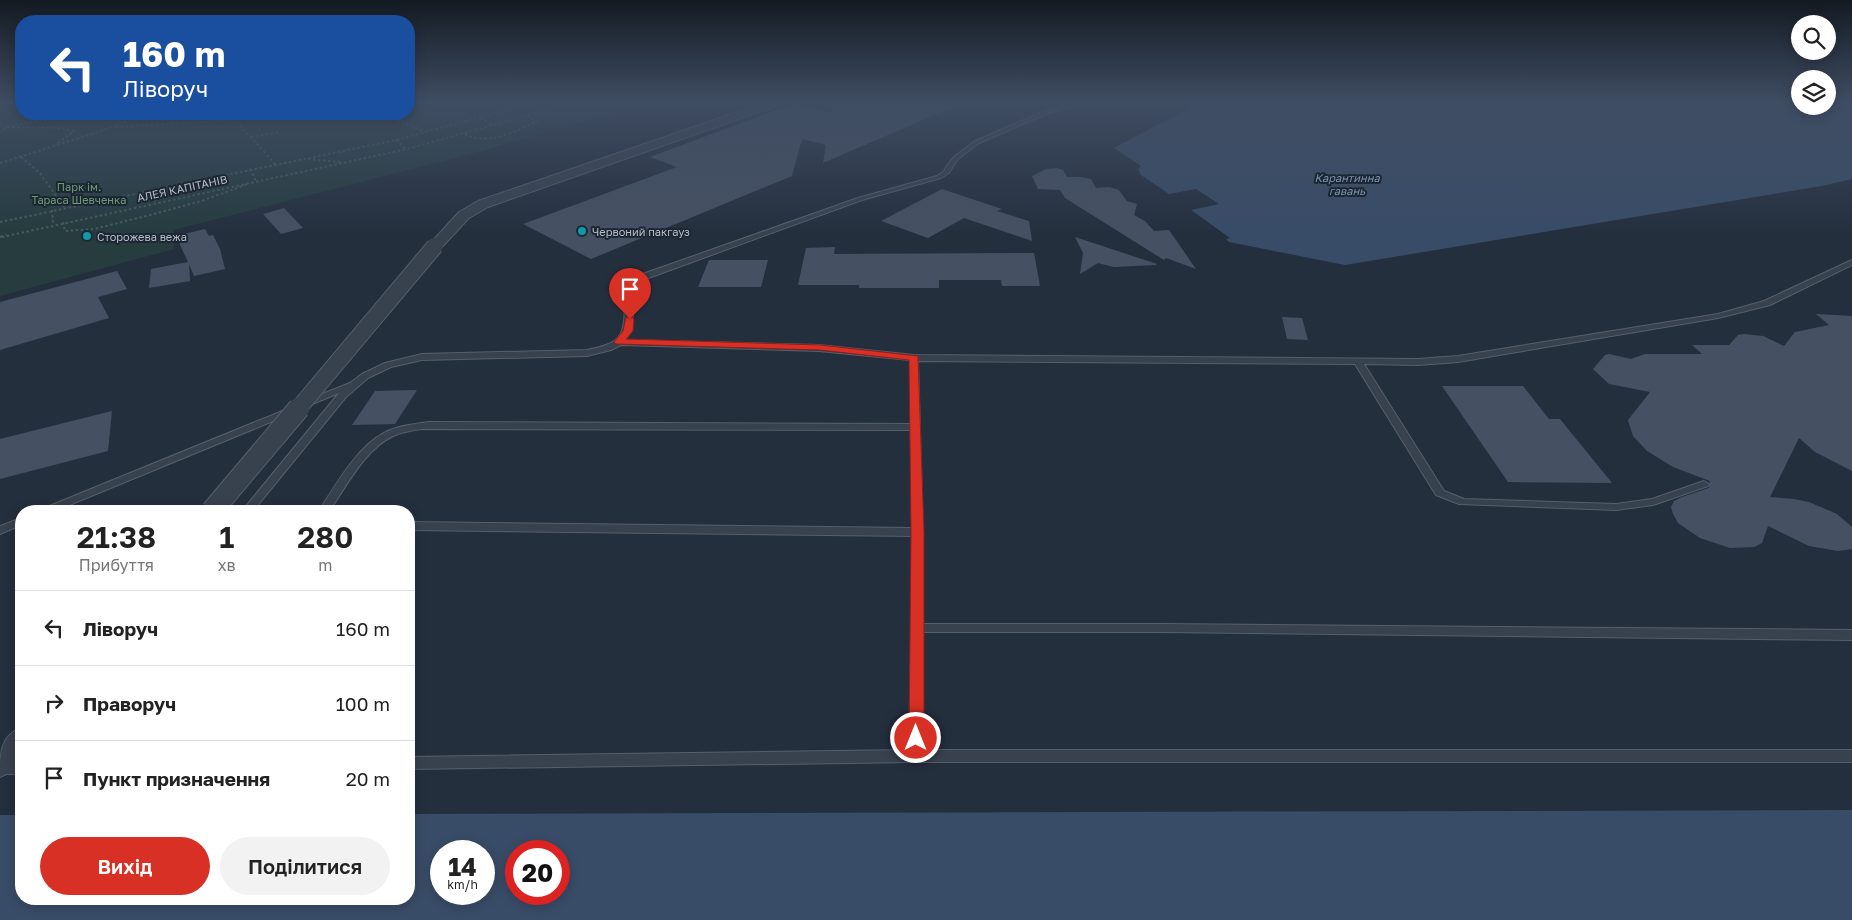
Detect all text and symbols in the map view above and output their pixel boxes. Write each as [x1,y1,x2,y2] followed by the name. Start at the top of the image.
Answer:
[1791,15,1836,115] map controls
[1791,15,1836,60] button: search
[123,33,225,75] text: 160 m
[40,35,105,100] icon: left
[1791,70,1836,115] button: layers
[123,75,208,102] text: Ліворуч
[1314,171,1380,197] water label: Карантинна гавань
[136,172,228,204] street label: АЛЕЯ КАПІТАНІВ
[32,180,126,206] park label: Парк ім. Тараса Шевченка
[576,225,588,237] marker: Червоний пакгауз
[592,225,690,238] place label: Червоний пакгауз
[81,230,93,242] marker: Сторожева вежа
[97,230,187,243] place label: Сторожева вежа
[609,268,651,319] pin
[616,275,644,303] icon: arrive
[77,519,156,555] text: 21:38
[219,519,234,555] text: 1
[297,519,353,555] text: 280
[79,555,154,575] text: Прибуття
[218,555,236,575] text: хв
[318,555,332,575] text: m
[40,614,68,642] icon: left
[83,617,158,640] text: Ліворуч
[336,617,390,640] text: 160 m
[40,689,68,717] icon: right
[83,692,176,715] text: Праворуч
[336,692,390,715] text: 100 m
[889,711,941,763] position arrow
[40,764,68,792] icon: arrive
[83,767,270,790] text: Пункт призначення
[346,767,390,790] text: 20 m
[40,837,210,895] button: Вихід
[220,837,390,895] button: Поділитися
[505,840,570,905] speed limit sign: 20
[448,851,477,882] text: 14
[447,877,478,892] text: km/h

